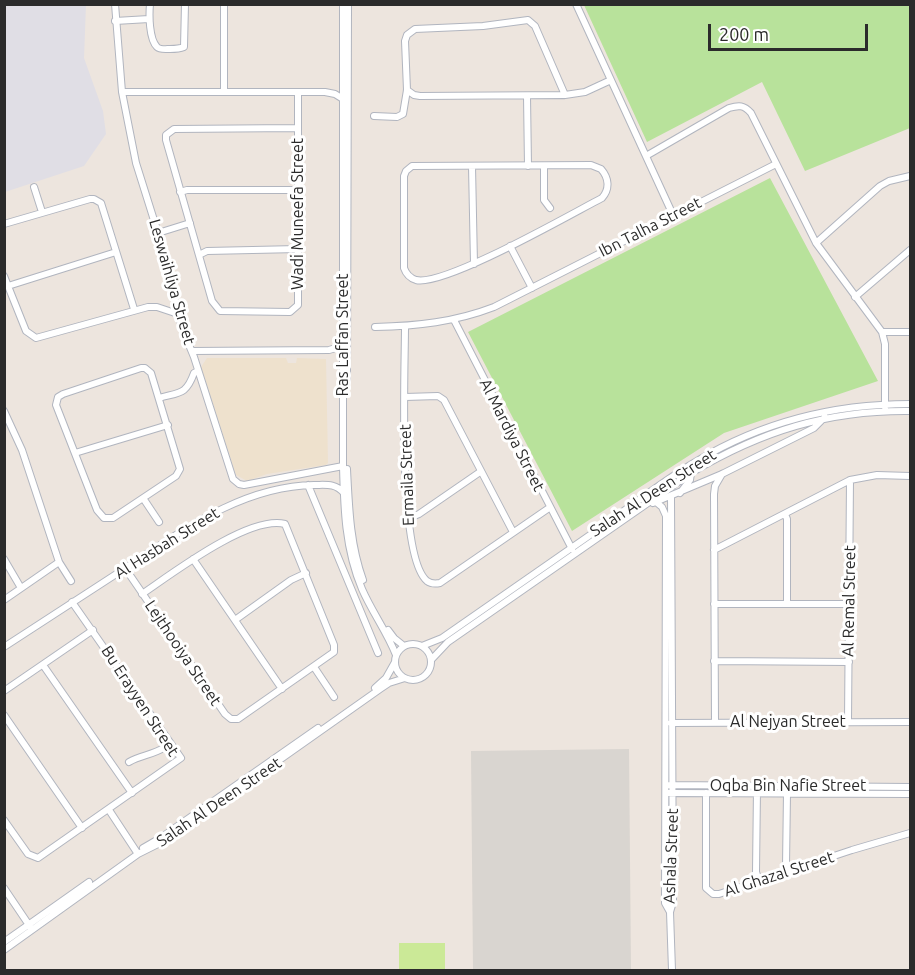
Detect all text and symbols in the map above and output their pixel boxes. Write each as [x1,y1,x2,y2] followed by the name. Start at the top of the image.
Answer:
[711,12,872,50] scale bar
[719,24,769,44] text: 200 m
[288,138,308,290] street label: Wadi Muneefa Street
[595,193,705,261] street label: Ibn Talha Street
[145,217,199,347] street label: Leswaihliya Street
[333,273,353,397] street label: Ras Laffan Street
[475,375,549,495] street label: Al Mardiya Street
[396,424,418,526] street label: Ermaila Street
[586,445,720,541] street label: Salah Al Deen Street
[111,503,223,583] street label: Al Hasbah Street
[838,545,860,657] street label: Al Remal Street
[141,597,225,709] street label: Lejthooiya Street
[97,642,183,760] street label: Bu Erayyen Street
[730,712,846,732] street label: Al Nejyan Street
[153,753,285,851] street label: Salah Al Deen Street
[710,776,866,796] street label: Oqba Bin Nafie Street
[660,808,682,904] street label: Ashala Street
[722,847,836,901] street label: Al Ghazal Street

